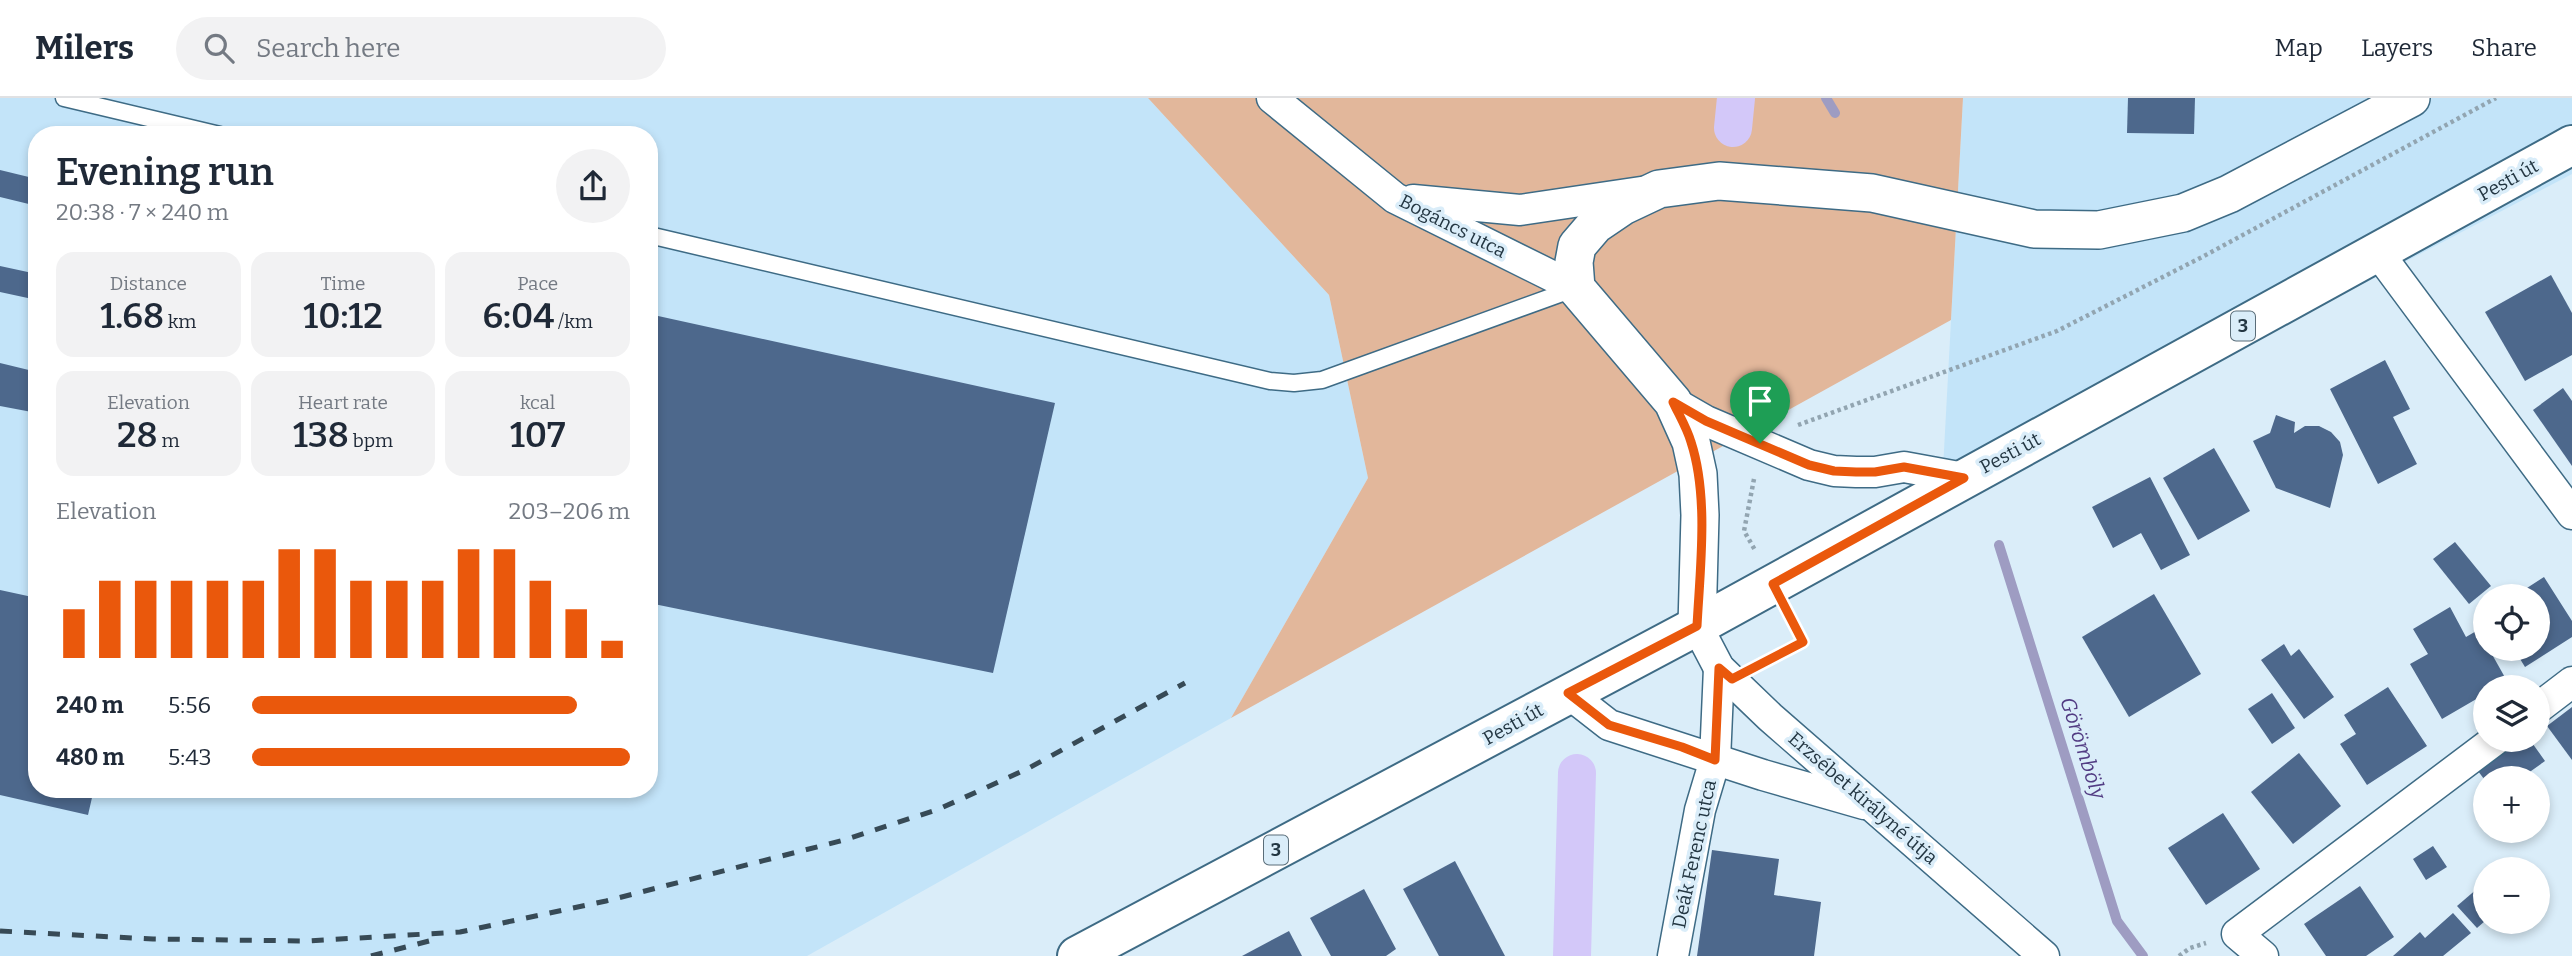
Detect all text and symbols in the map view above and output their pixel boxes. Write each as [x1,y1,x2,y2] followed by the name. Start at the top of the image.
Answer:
[176,17,666,80] search box
[35,28,134,68] text: Milers
[200,29,238,67] icon: search
[256,33,400,64] text: Search here
[2275,34,2323,62] text: Map
[2361,34,2433,62] text: Layers
[2471,34,2537,62] text: Share
[56,149,274,195] text: Evening run
[556,149,630,223] button: share
[2474,154,2542,206] street label: Pesti út
[1396,189,1511,263] street label: Bogáncs utca
[56,198,229,226] text: 20:38 · 7 × 240 m
[110,272,187,295] text: Distance
[321,272,365,295] text: Time
[517,272,558,295] text: Pace
[100,295,164,337] text: 1.68
[303,295,383,337] text: 10:12
[482,295,554,337] text: 6:04
[164,310,196,333] text: km
[554,310,593,333] text: /km
[2231,311,2255,340] road number: 3
[1730,371,1790,443] pin
[1741,382,1779,420] icon: arrive
[107,391,190,414] text: Elevation
[298,391,388,414] text: Heart rate
[520,391,555,414] text: kcal
[117,414,158,456] text: 28
[293,414,349,456] text: 138
[510,414,565,456] text: 107
[1976,427,2044,479] street label: Pesti út
[158,429,180,452] text: m
[349,429,393,452] text: bpm
[56,497,156,525] text: Elevation
[509,497,630,525] text: 203–206 m
[2473,584,2550,934] map controls
[2473,584,2550,661] button: locate
[2473,675,2550,752] button: layers
[56,691,124,719] text: 240 m
[168,691,211,719] text: 5:56
[2054,694,2112,803] water label: Görömböly
[1479,698,1547,750] street label: Pesti út
[1784,727,1943,869] street label: Erzsébet királyné útja
[56,743,125,771] text: 480 m
[168,743,212,771] text: 5:43
[2473,766,2550,843] button: +
[1667,777,1721,930] street label: Deák Ferenc utca
[1264,836,1288,864] road number: 3
[2473,857,2550,934] button: −

